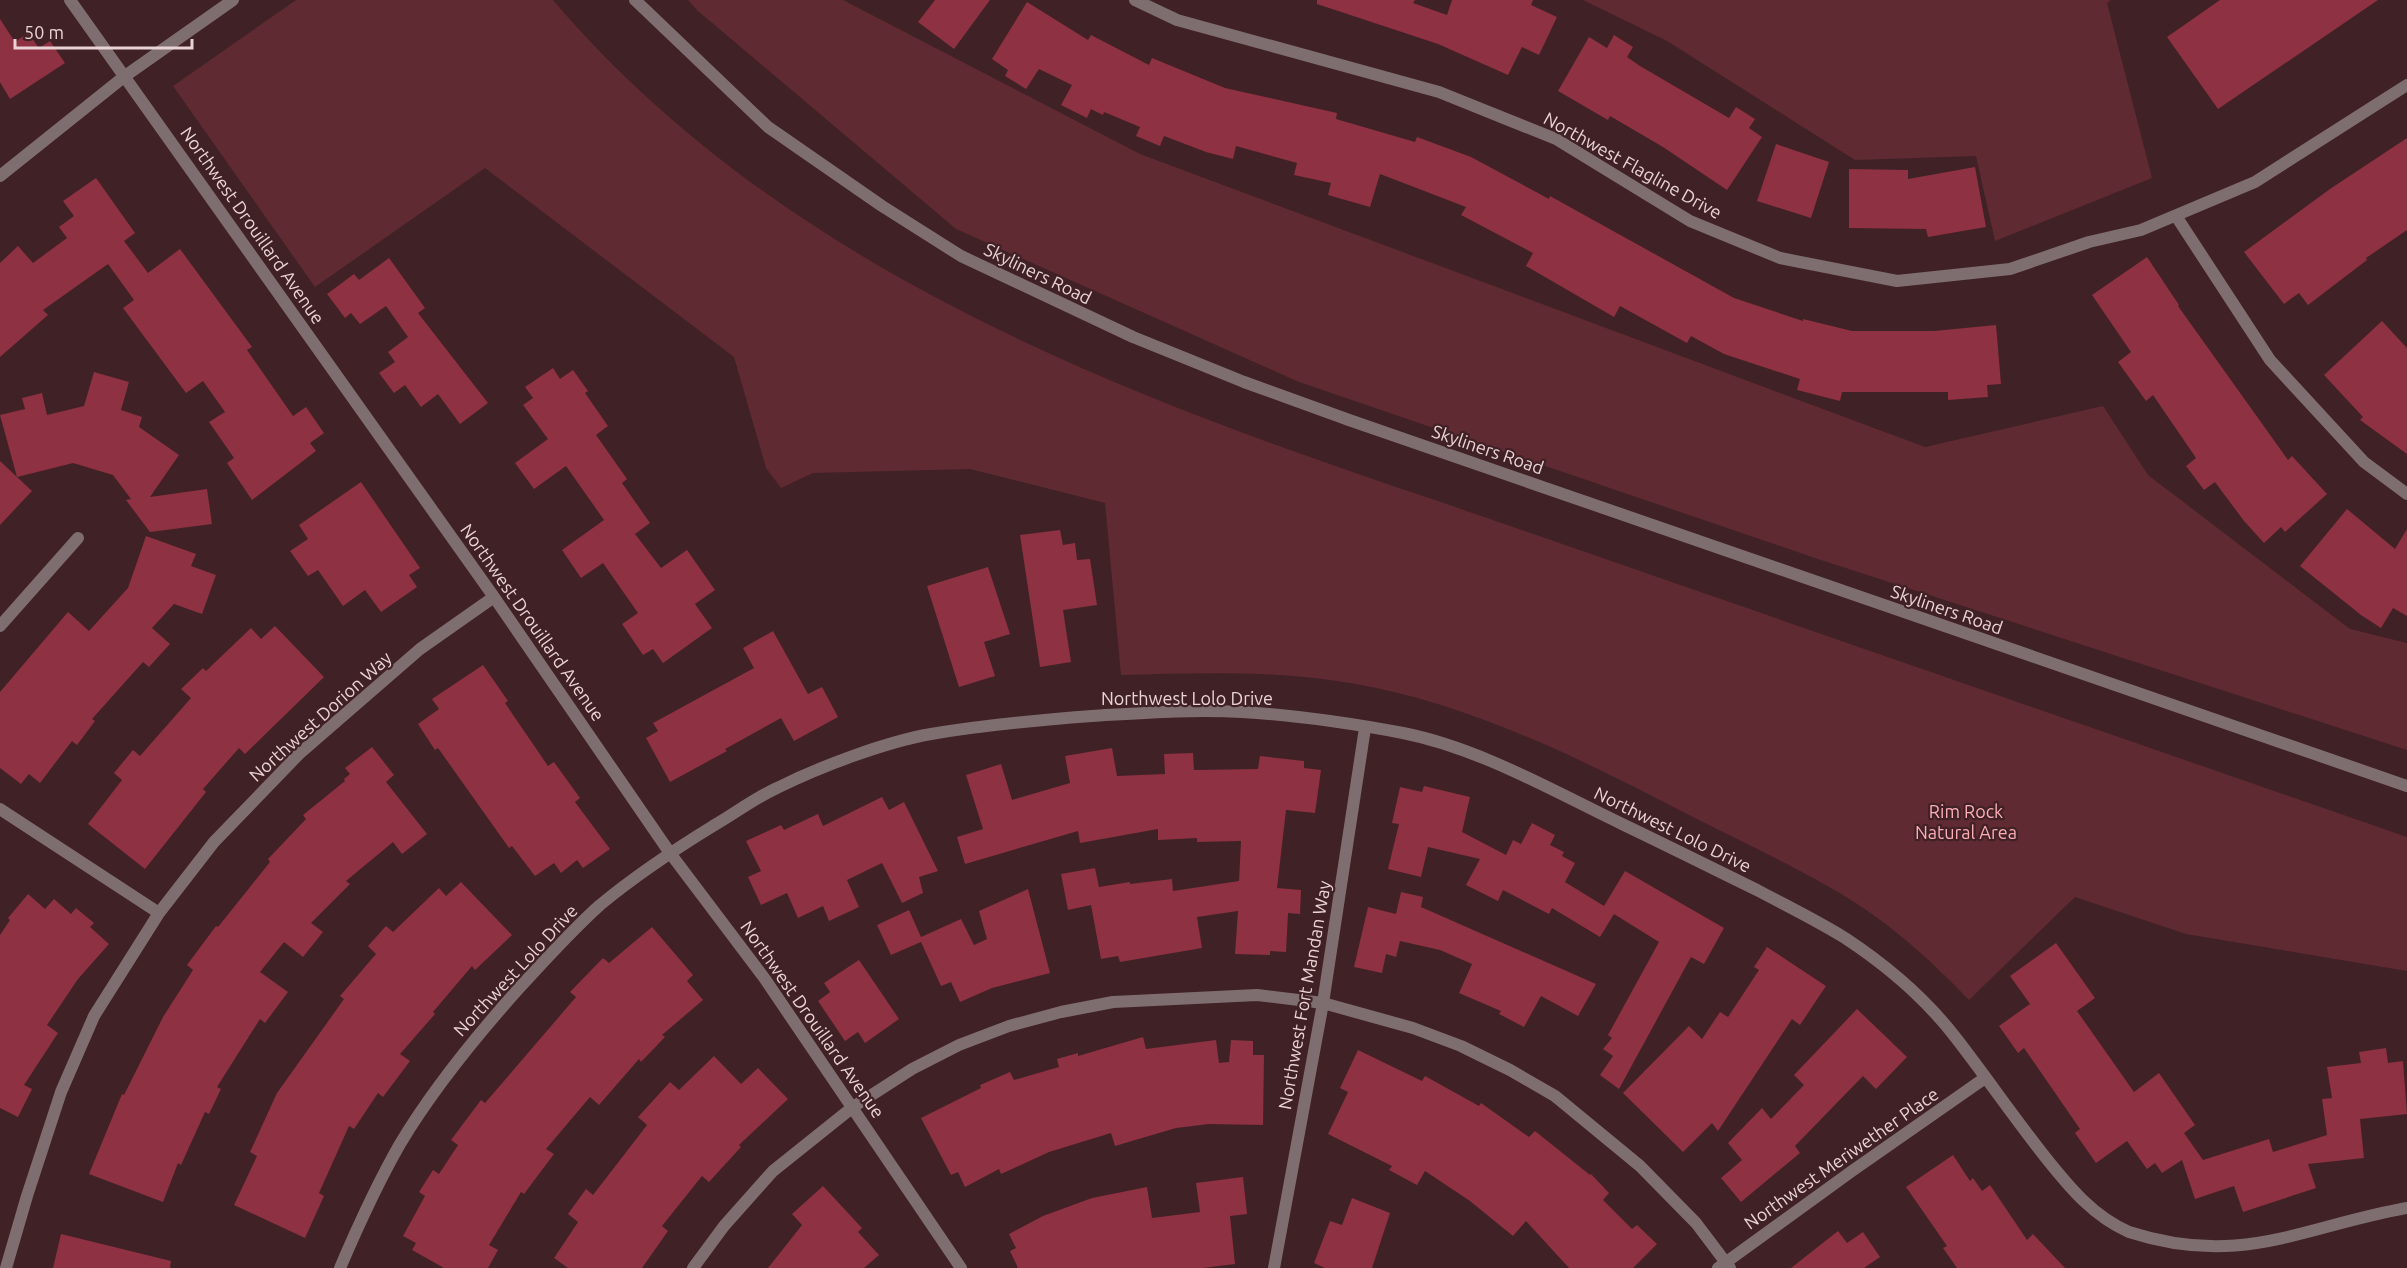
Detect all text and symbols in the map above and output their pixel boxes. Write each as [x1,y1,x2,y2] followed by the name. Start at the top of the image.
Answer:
[15,12,192,50] scale bar
[24,22,64,42] text: 50 m
[1541,108,1725,222] street label: Northwest Flagline Drive
[177,123,329,327] street label: Northwest Drouillard Avenue
[981,238,1095,308] street label: Skyliners Road
[1430,421,1546,477] street label: Skyliners Road
[457,520,609,724] street label: Northwest Drouillard Avenue
[1889,581,2005,637] street label: Skyliners Road
[245,647,395,785] street label: Northwest Dorion Way
[1101,688,1273,708] street label: Northwest Lolo Drive
[1591,782,1755,876] street label: Northwest Lolo Drive
[1915,801,2017,842] park label: Rim Rock Natural Area
[1274,879,1334,1111] street label: Northwest Fort Mandan Way
[449,900,581,1040] street label: Northwest Lolo Drive
[737,917,889,1121] street label: Northwest Drouillard Avenue
[1740,1083,1942,1233] street label: Northwest Meriwether Place

